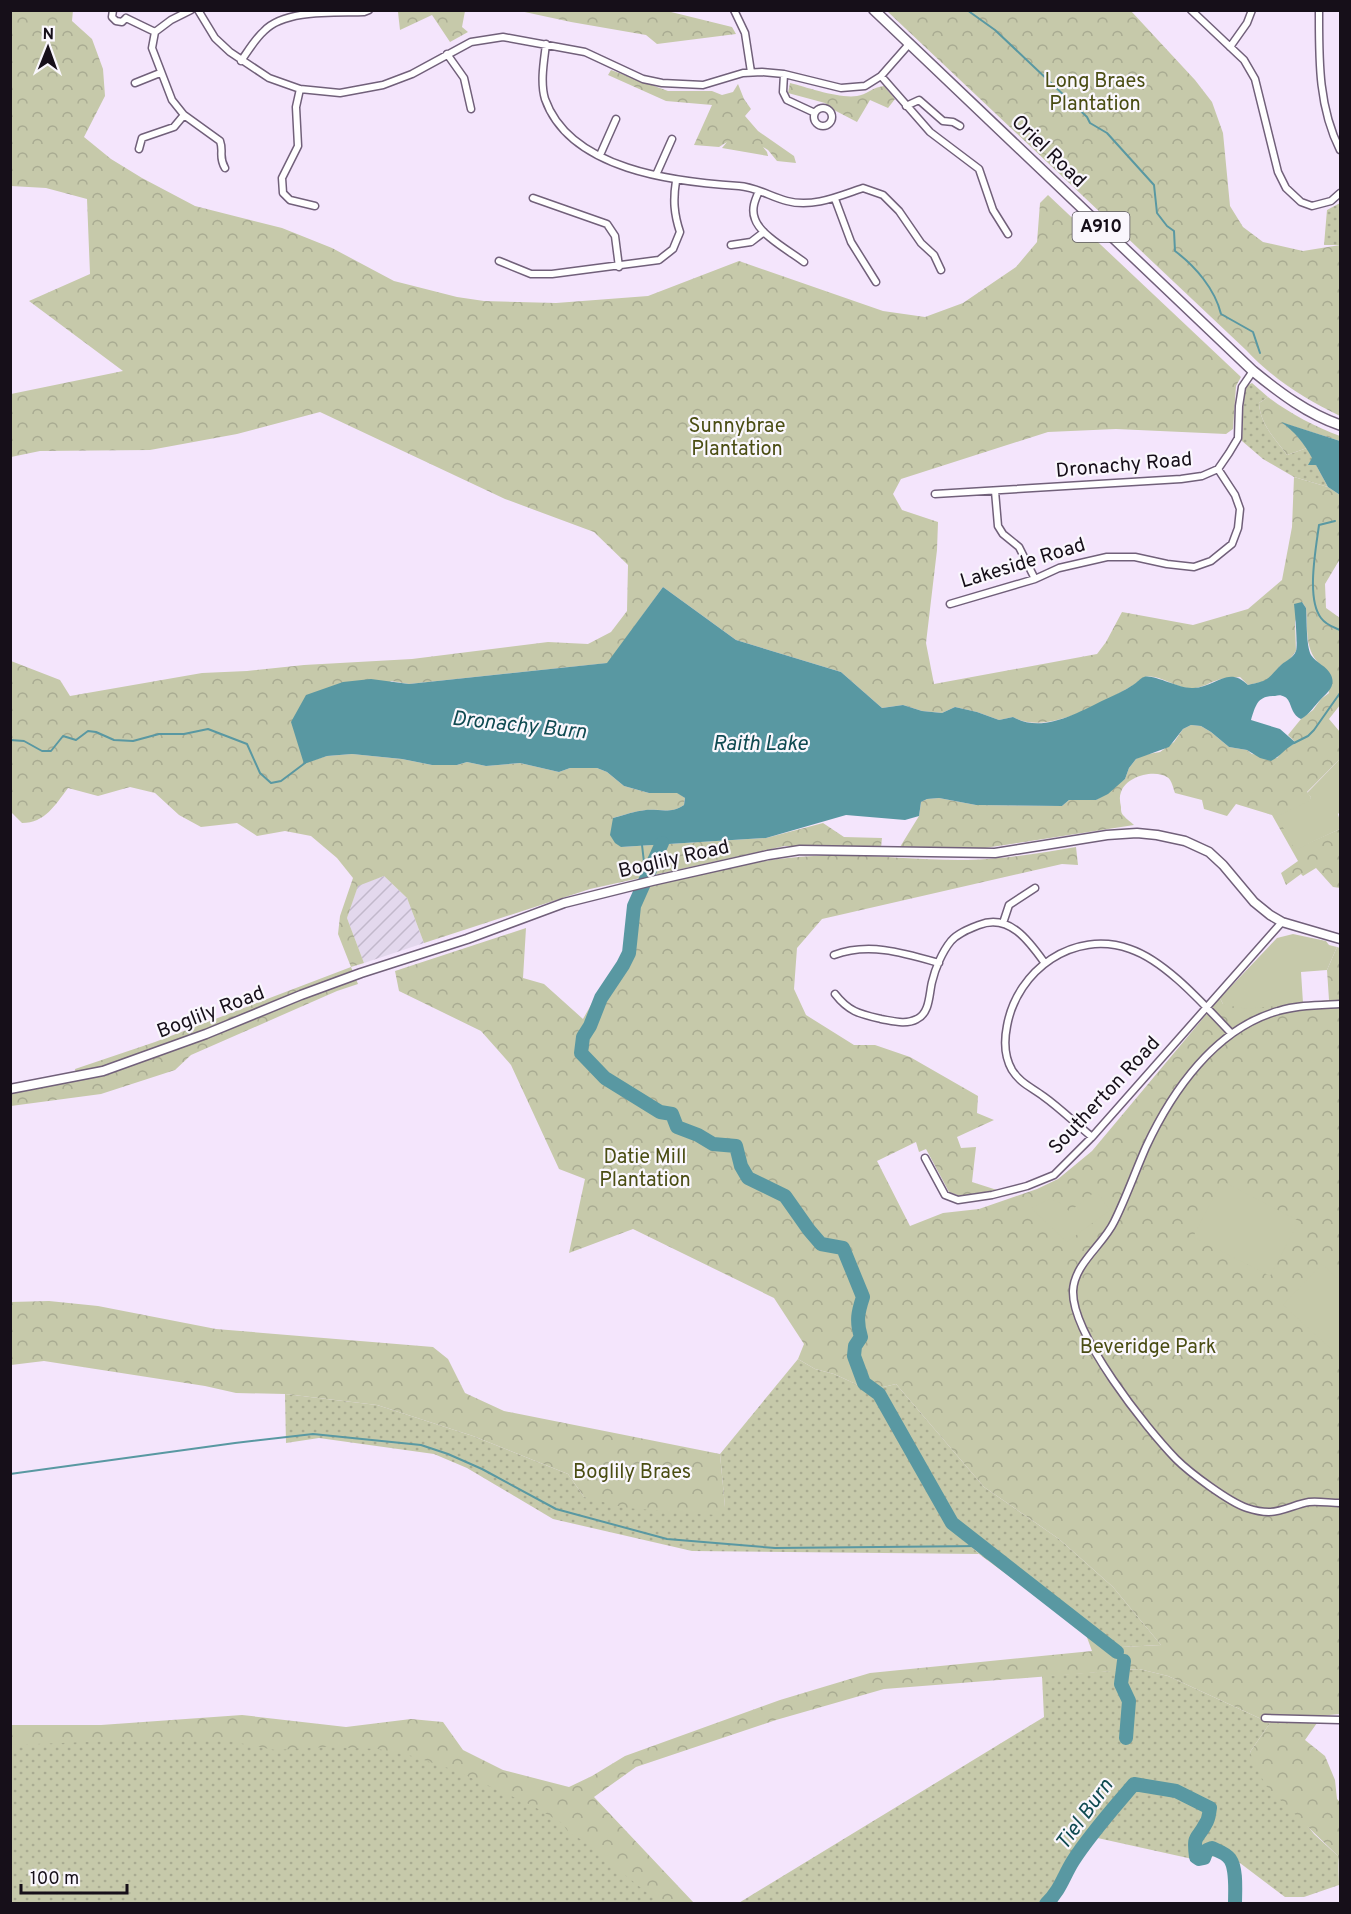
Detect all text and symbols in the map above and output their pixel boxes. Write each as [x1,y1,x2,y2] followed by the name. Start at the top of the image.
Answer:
[18,18,78,78] north arrow
[42,25,54,45] text: N
[1044,69,1146,118] park label: Long Braes Plantation
[1005,110,1091,194] street label: Oriel Road
[1072,212,1130,242] road number: A910
[689,414,785,463] park label: Sunnybrae Plantation
[1055,447,1193,485] street label: Dronachy Road
[957,533,1089,595] street label: Lakeside Road
[450,706,588,747] water label: Dronachy Burn
[712,731,809,758] water label: Raith Lake
[616,835,732,885] street label: Boglily Road
[154,981,268,1045] street label: Boglily Road
[1043,1031,1167,1161] street label: Southerton Road
[599,1145,691,1194] park label: Datie Mill Plantation
[1080,1335,1216,1361] park label: Beveridge Park
[573,1460,691,1486] park label: Boglily Braes
[1050,1773,1120,1856] water label: Tiel Burn
[21,1857,128,1895] scale bar
[30,1868,79,1891] text: 100 m

